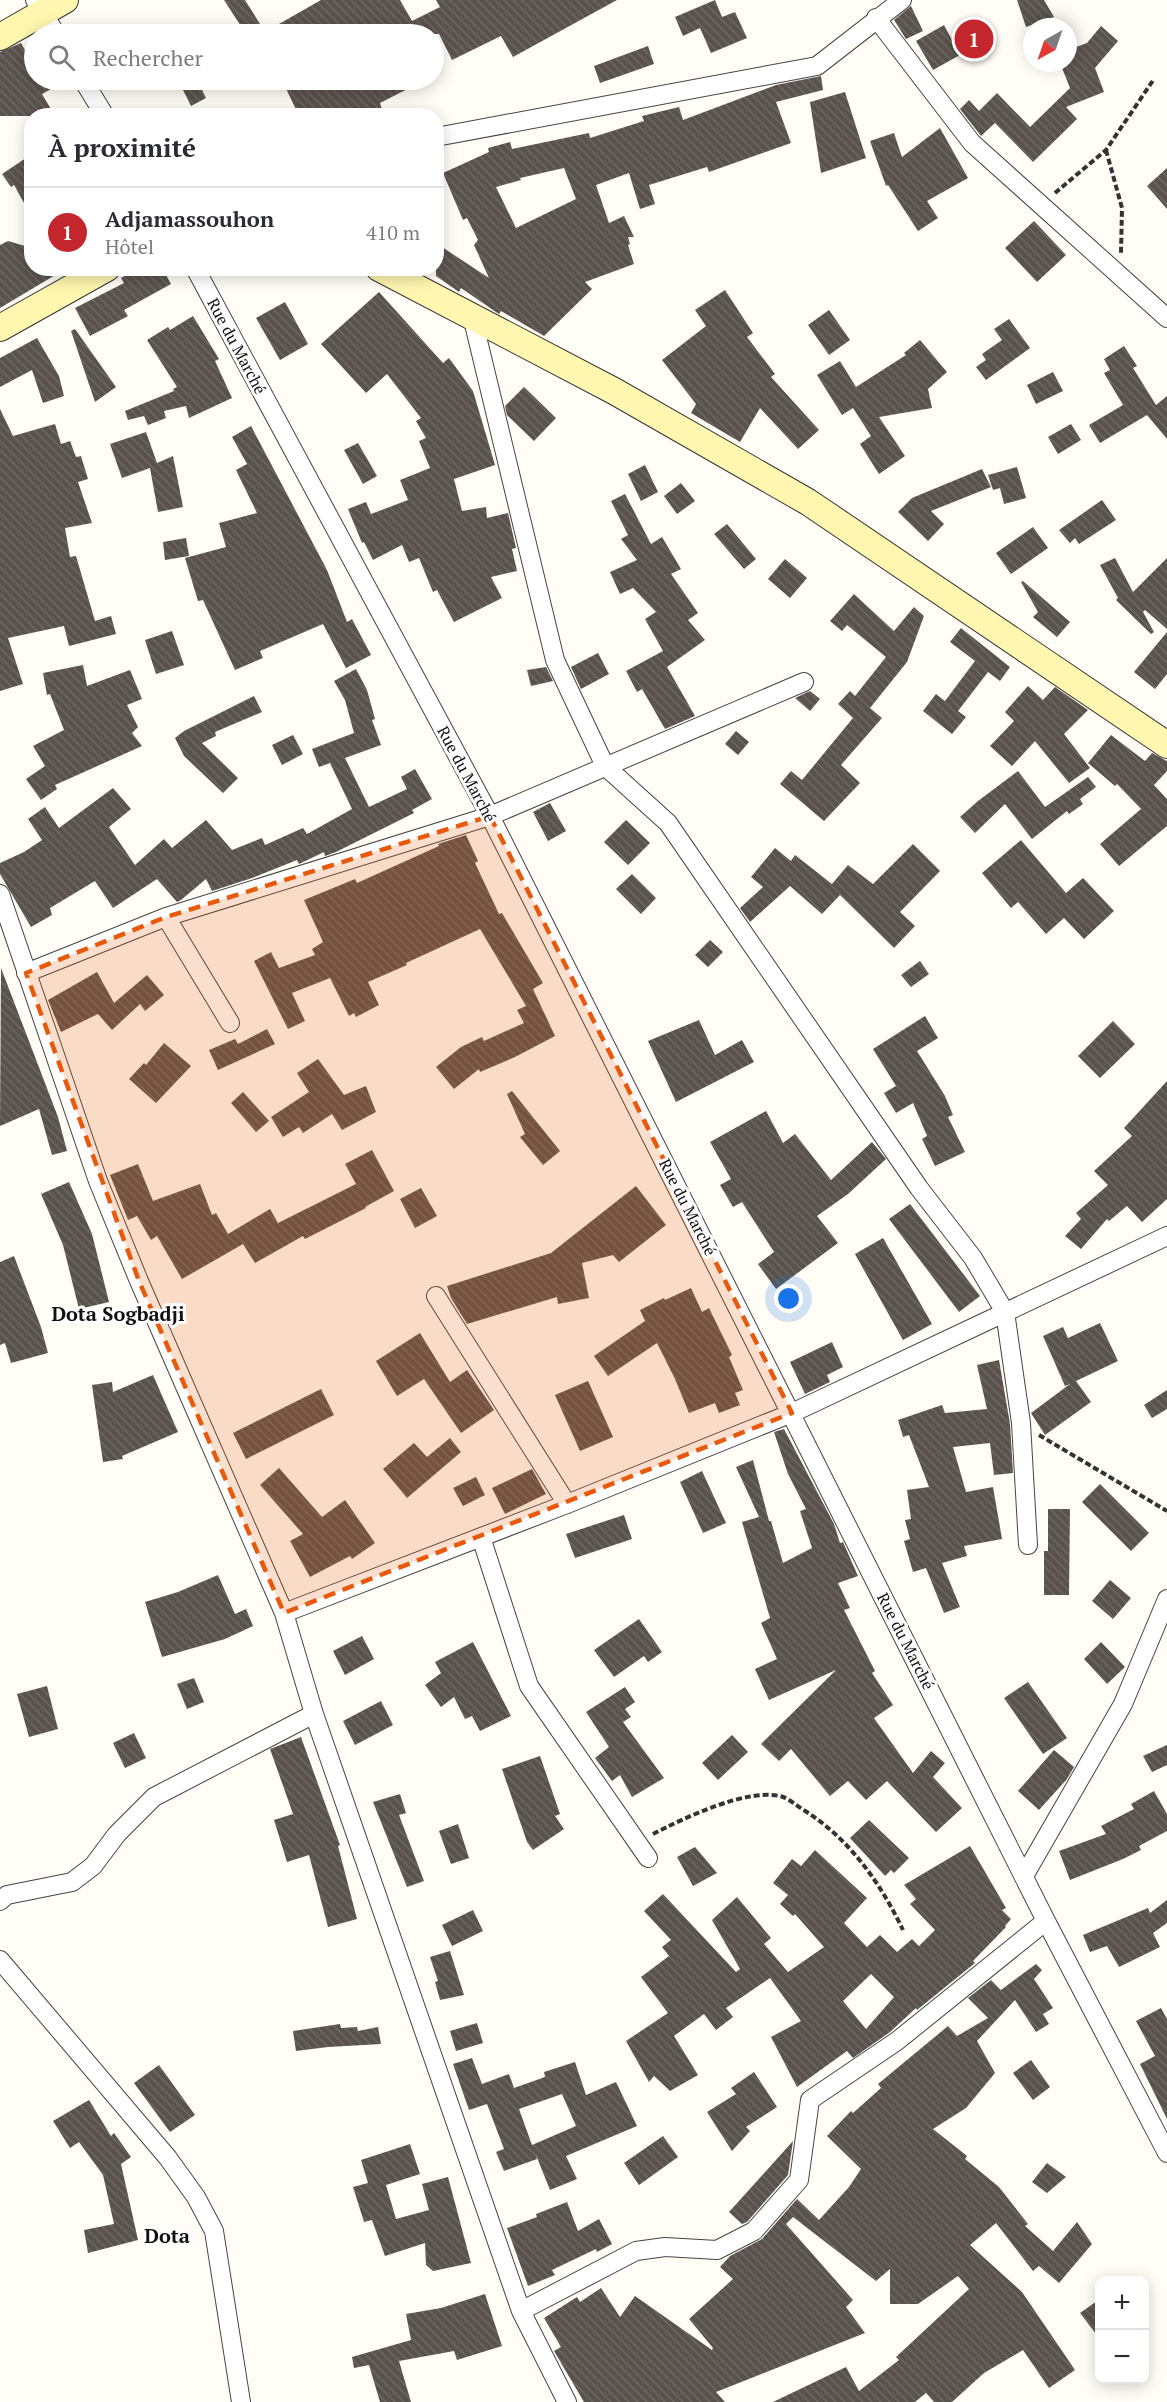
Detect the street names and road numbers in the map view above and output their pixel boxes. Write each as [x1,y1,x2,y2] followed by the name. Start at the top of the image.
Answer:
[202,294,272,398] street label: Rue du Marché
[432,722,502,826] street label: Rue du Marché
[654,1155,722,1259] street label: Rue du Marché
[872,1589,940,1693] street label: Rue du Marché

